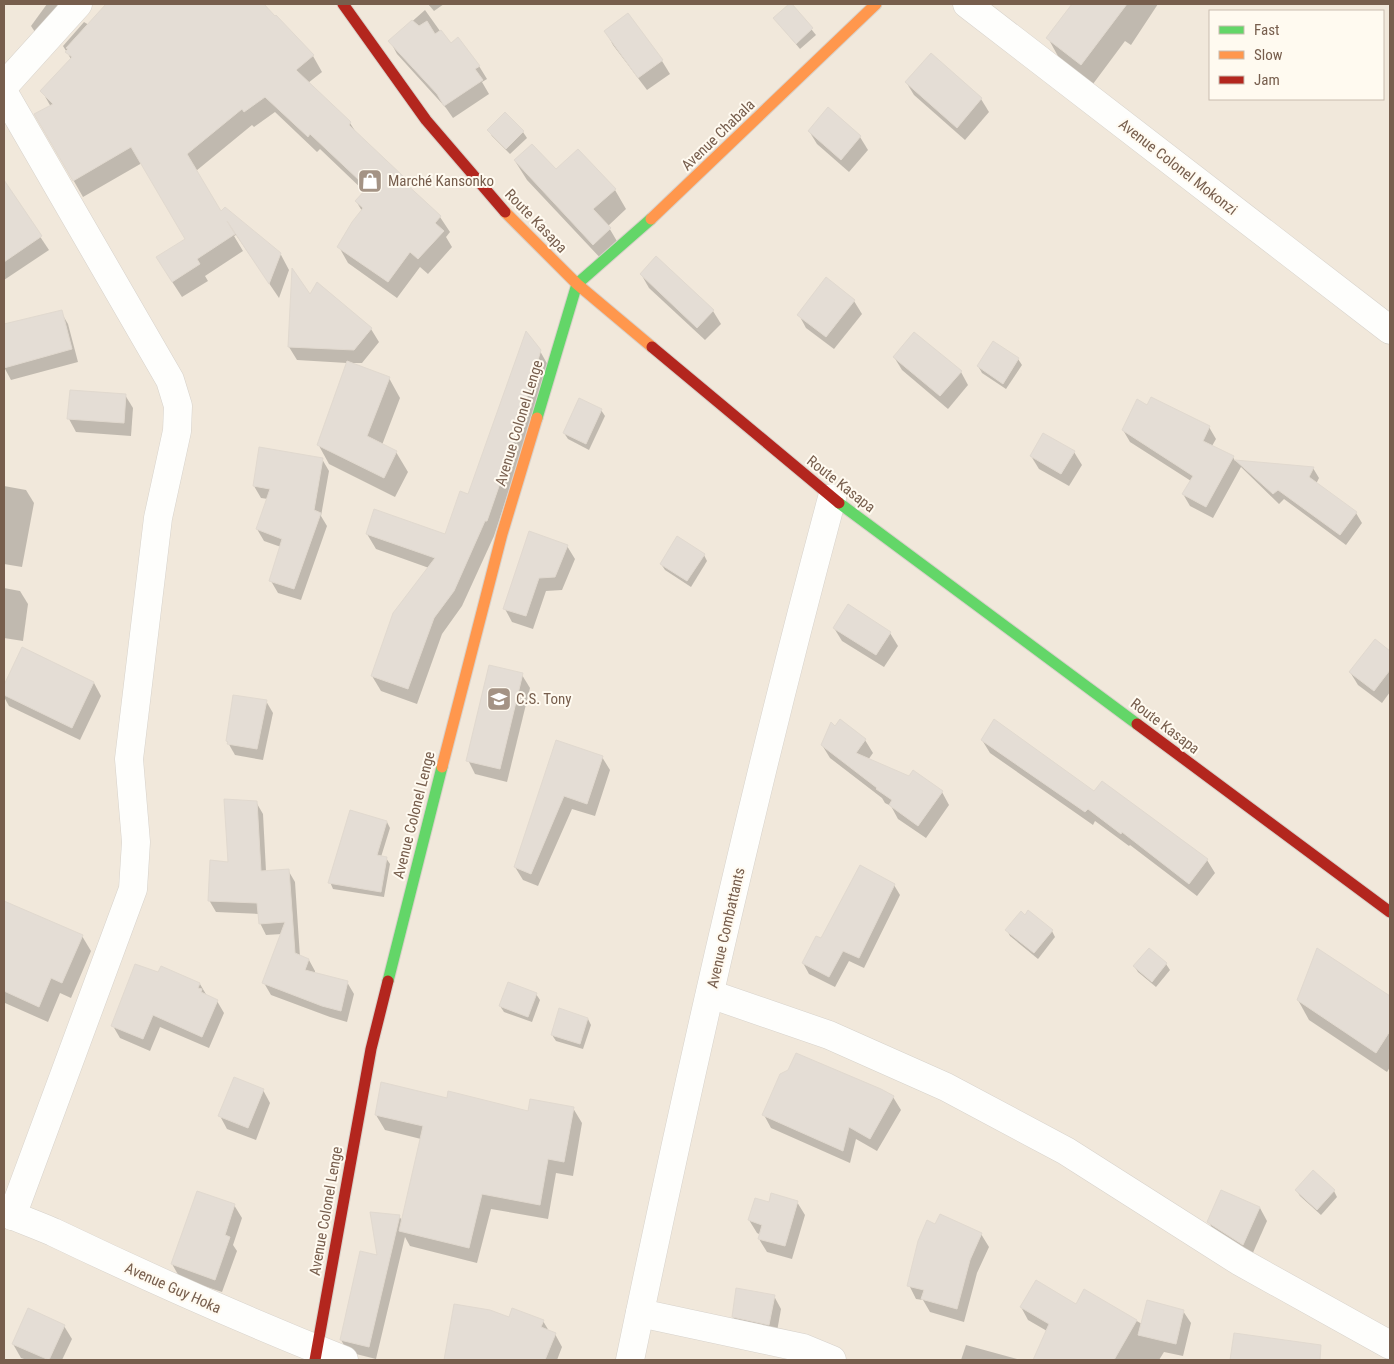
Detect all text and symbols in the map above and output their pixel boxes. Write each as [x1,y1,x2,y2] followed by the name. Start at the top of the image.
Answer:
[1209,10,1384,100] legend
[1254,21,1279,39] text: Fast
[1254,46,1283,64] text: Slow
[1254,71,1280,89] text: Jam
[678,96,758,174] street label: Avenue Chabala
[1115,115,1241,219] street label: Avenue Colonel Mokonzi
[357,168,383,194] shop icon: Marché Kansonko
[388,172,494,190] place label: Marché Kansonko
[501,185,571,257] street label: Route Kasapa
[491,358,547,488] street label: Avenue Colonel Lenge
[803,452,879,516] street label: Route Kasapa
[486,686,512,712] school or university icon: C.S. Tony
[516,690,571,708] place label: C.S. Tony
[1127,694,1203,758] street label: Route Kasapa
[389,749,439,881] street label: Avenue Colonel Lenge
[703,866,749,990] street label: Avenue Combattants
[306,1145,346,1277] street label: Avenue Colonel Lenge
[122,1259,224,1317] street label: Avenue Guy Hoka

